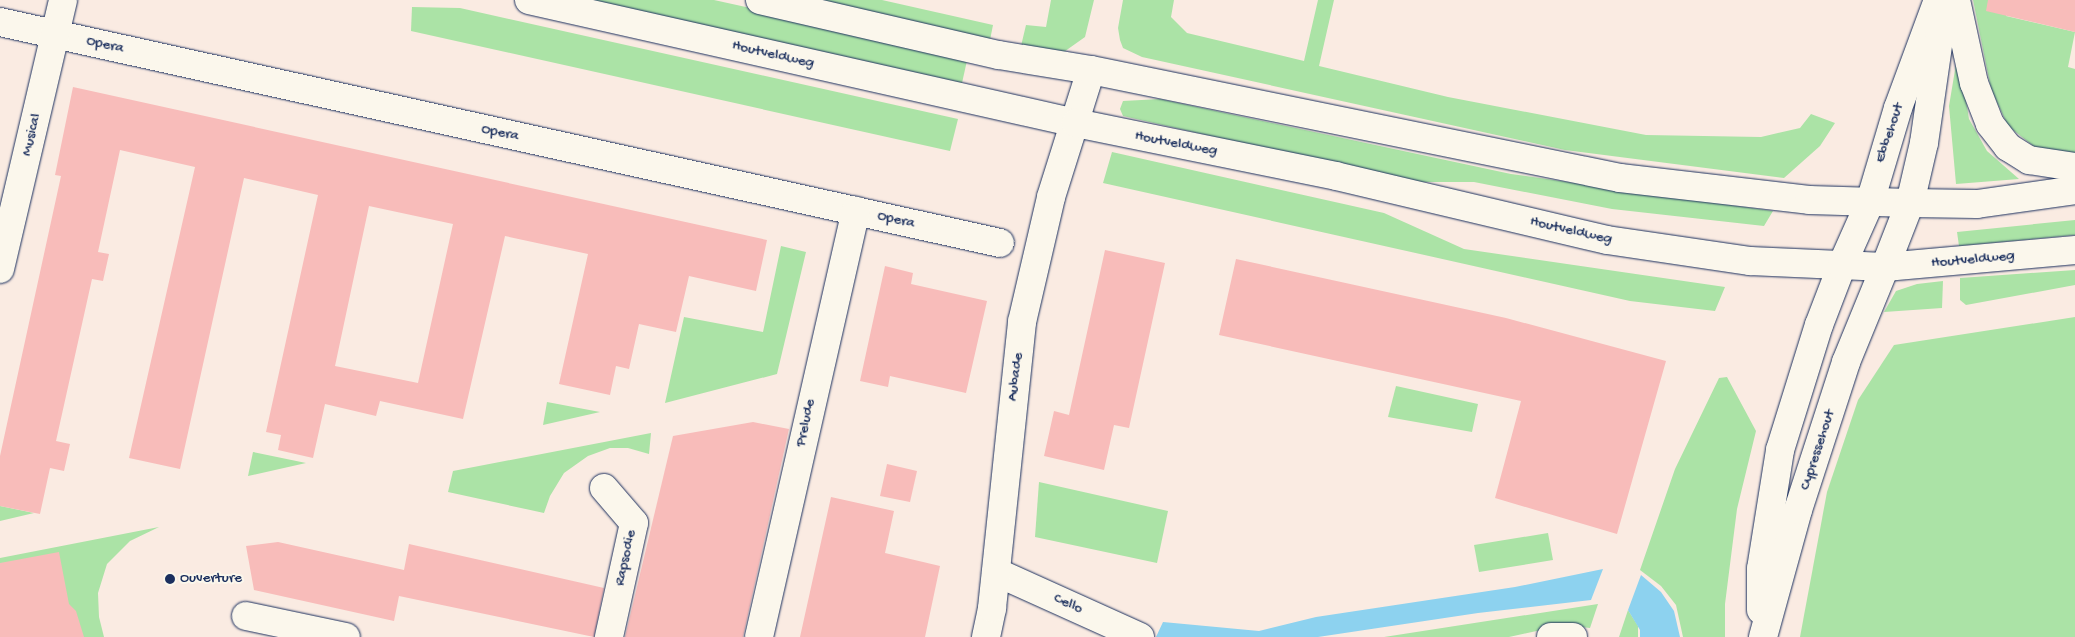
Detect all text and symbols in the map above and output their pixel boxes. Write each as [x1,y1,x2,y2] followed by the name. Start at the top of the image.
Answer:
[85,32,125,58] street label: Opera
[730,37,816,73] street label: Houtveldweg
[1872,101,1908,165] street label: Ebbehout
[18,112,46,158] street label: Musical
[480,120,520,146] street label: Opera
[1133,127,1219,161] street label: Houtveldweg
[876,207,916,233] street label: Opera
[1528,213,1614,249] street label: Houtveldweg
[1930,247,2016,273] street label: Houtveldweg
[1004,352,1028,402] street label: Aubade
[792,398,820,448] street label: Prelude
[1797,407,1839,493] street label: Cypressehout
[611,528,641,588] street label: Rapsodie
[180,570,242,588] place label: Ouverture
[164,573,176,585] marker: Ouverture
[1051,590,1085,618] street label: Cello

